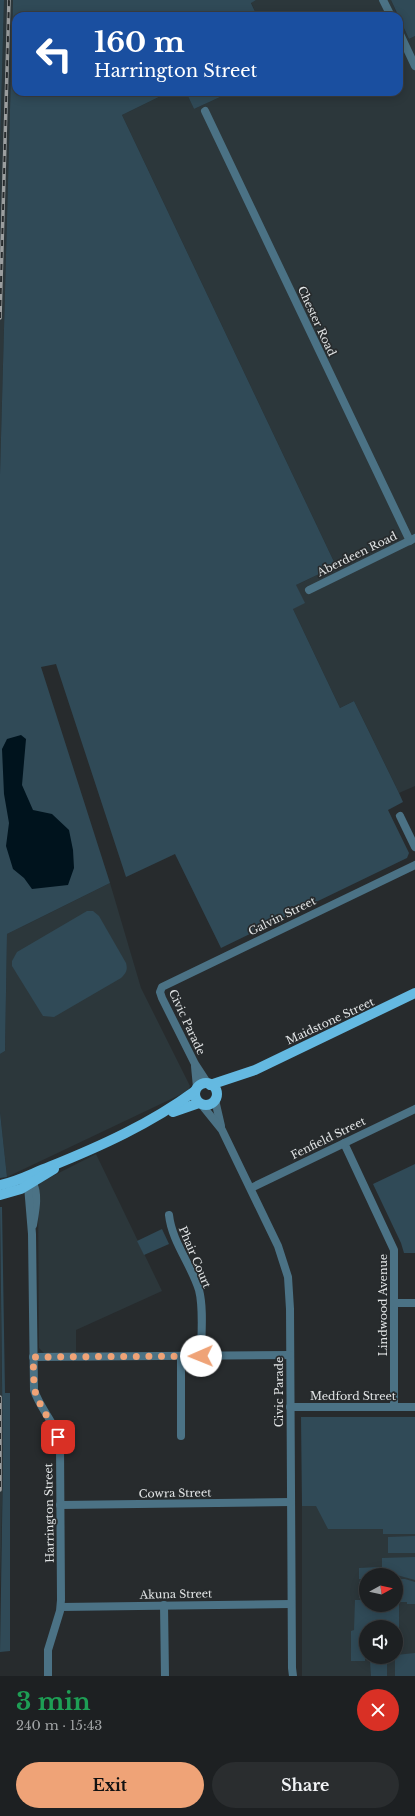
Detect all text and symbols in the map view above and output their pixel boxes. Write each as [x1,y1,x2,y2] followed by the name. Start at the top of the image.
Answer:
[94,25,185,60] text: 160 m
[28,28,80,80] icon: left
[94,60,257,82] text: Harrington Street
[295,284,340,359] street label: Chester Road
[314,528,400,580] street label: Aberdeen Road
[246,893,319,938] street label: Galvin Street
[166,987,208,1057] street label: Civic Parade
[284,994,377,1048] street label: Maidstone Street
[288,1113,368,1162] street label: Fenfield Street
[176,1224,215,1291] street label: Phair Court
[376,1254,390,1356] street label: Lindwood Avenue
[180,1335,222,1377] position arrow
[272,1357,286,1427] street label: Civic Parade
[310,1389,397,1403] street label: Medford Street
[41,1420,75,1454] pin
[47,1426,69,1448] icon: arrive
[41,1462,57,1563] street label: Harrington Street
[139,1485,212,1501] street label: Cowra Street
[359,1568,403,1612] north arrow
[359,1568,403,1664] map controls
[139,1586,213,1602] street label: Akuna Street
[359,1620,403,1664] button: sound
[16,1687,90,1716] text: 3 min
[357,1689,399,1731] button: close
[16,1717,102,1734] text: 240 m · 15:43
[16,1762,204,1808] button: Exit
[212,1762,399,1808] button: Share

